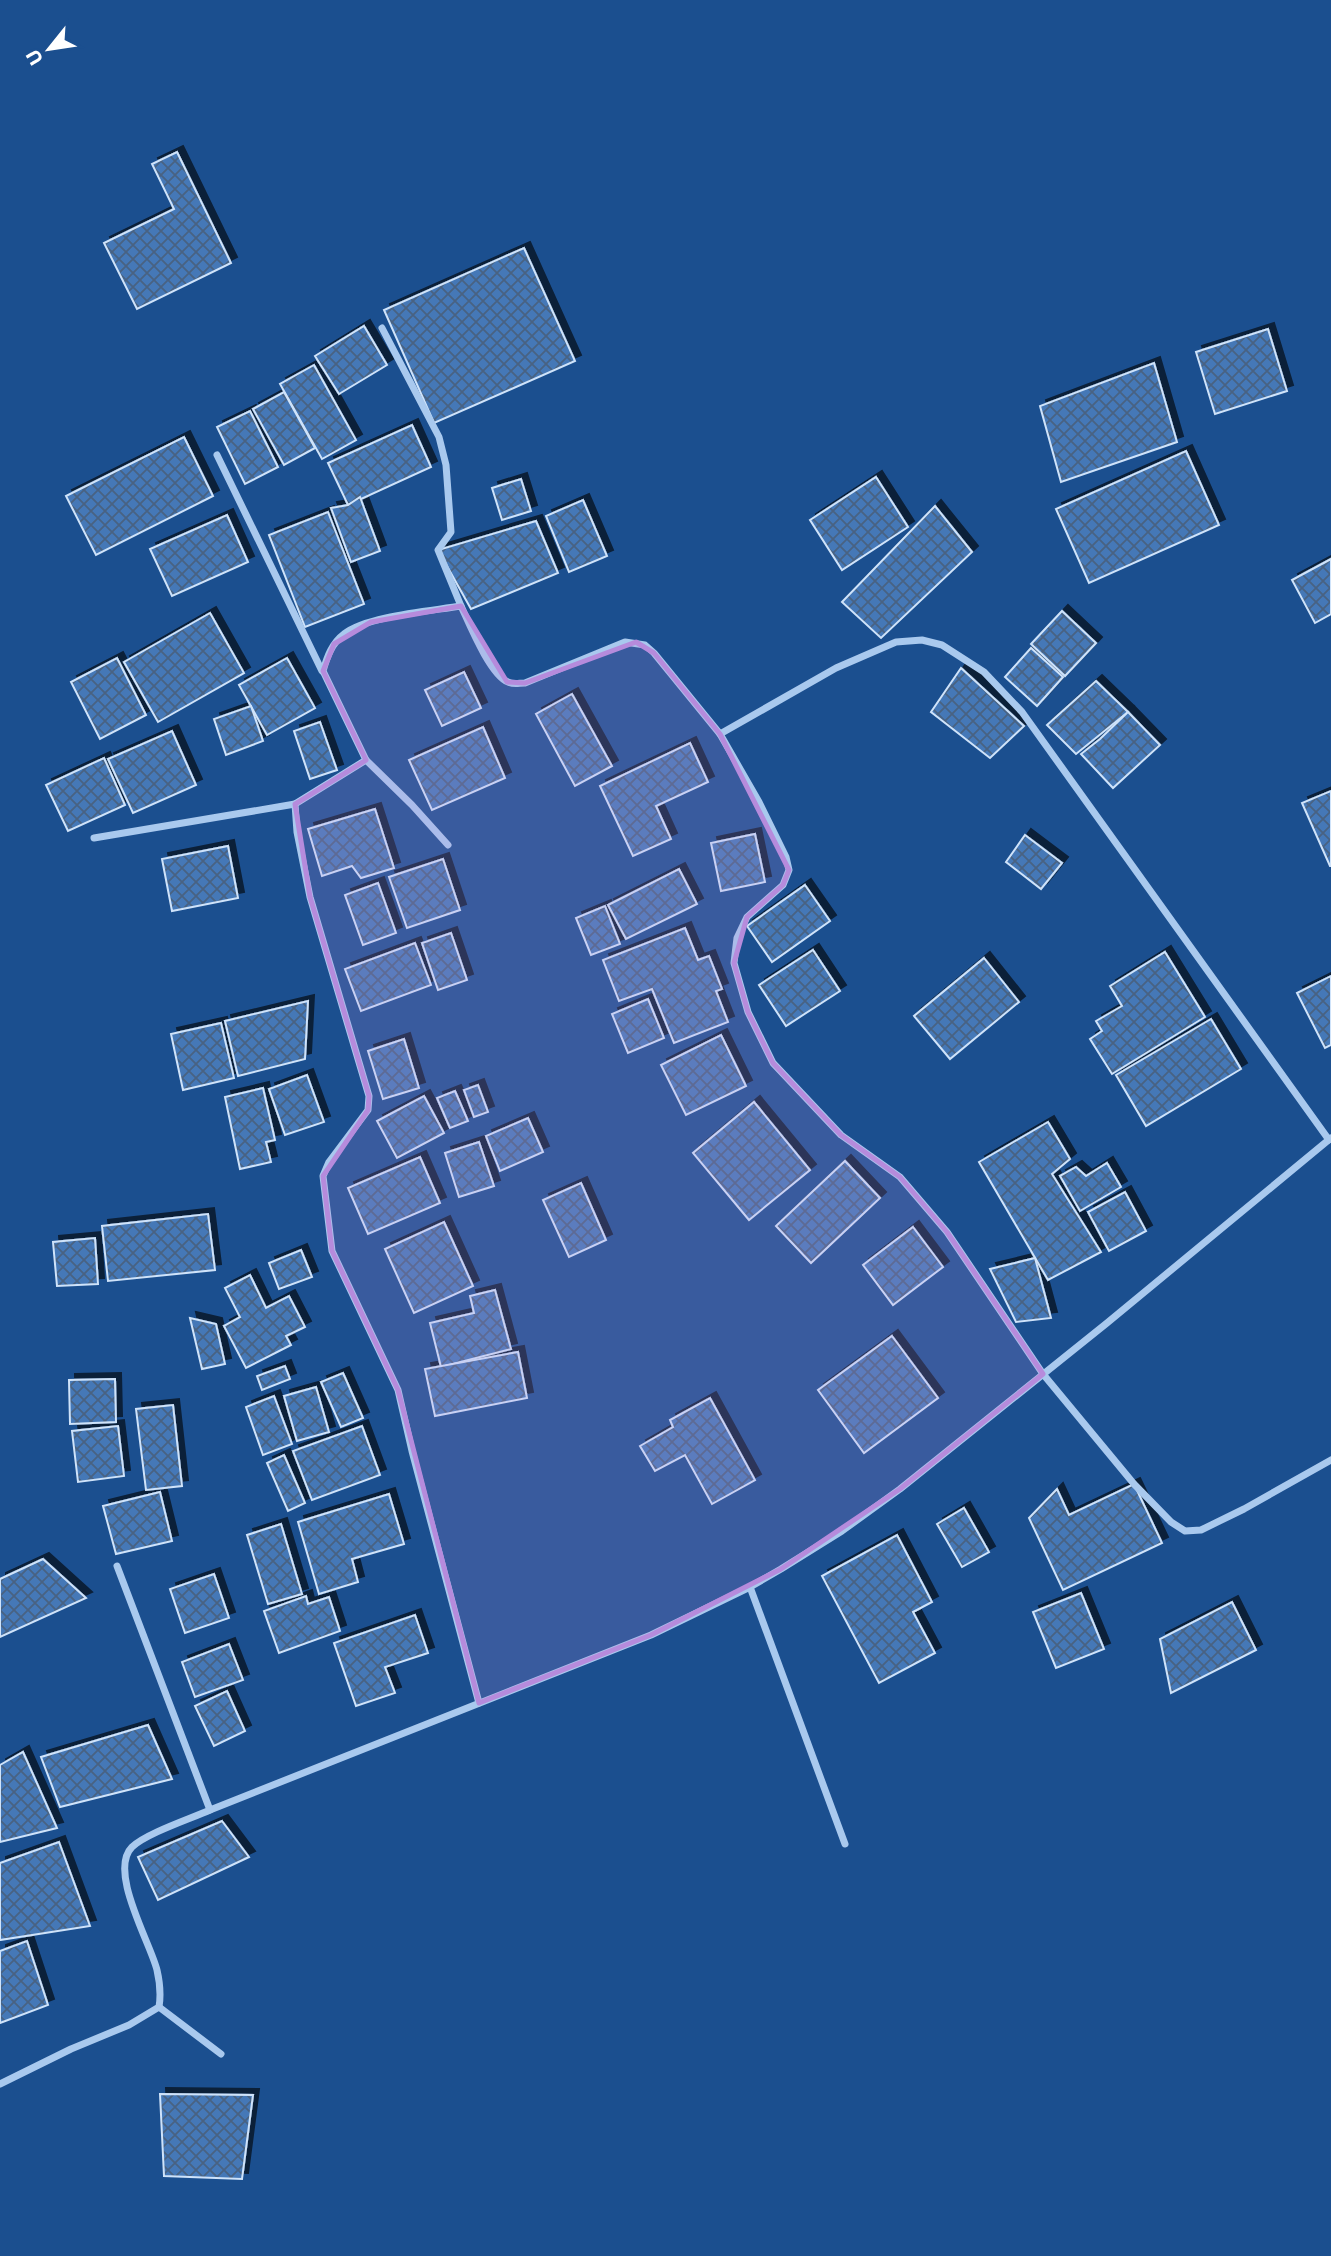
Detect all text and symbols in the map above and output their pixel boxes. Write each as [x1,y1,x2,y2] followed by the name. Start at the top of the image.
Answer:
[14,14,84,84] north arrow
[20,46,47,69] text: U

